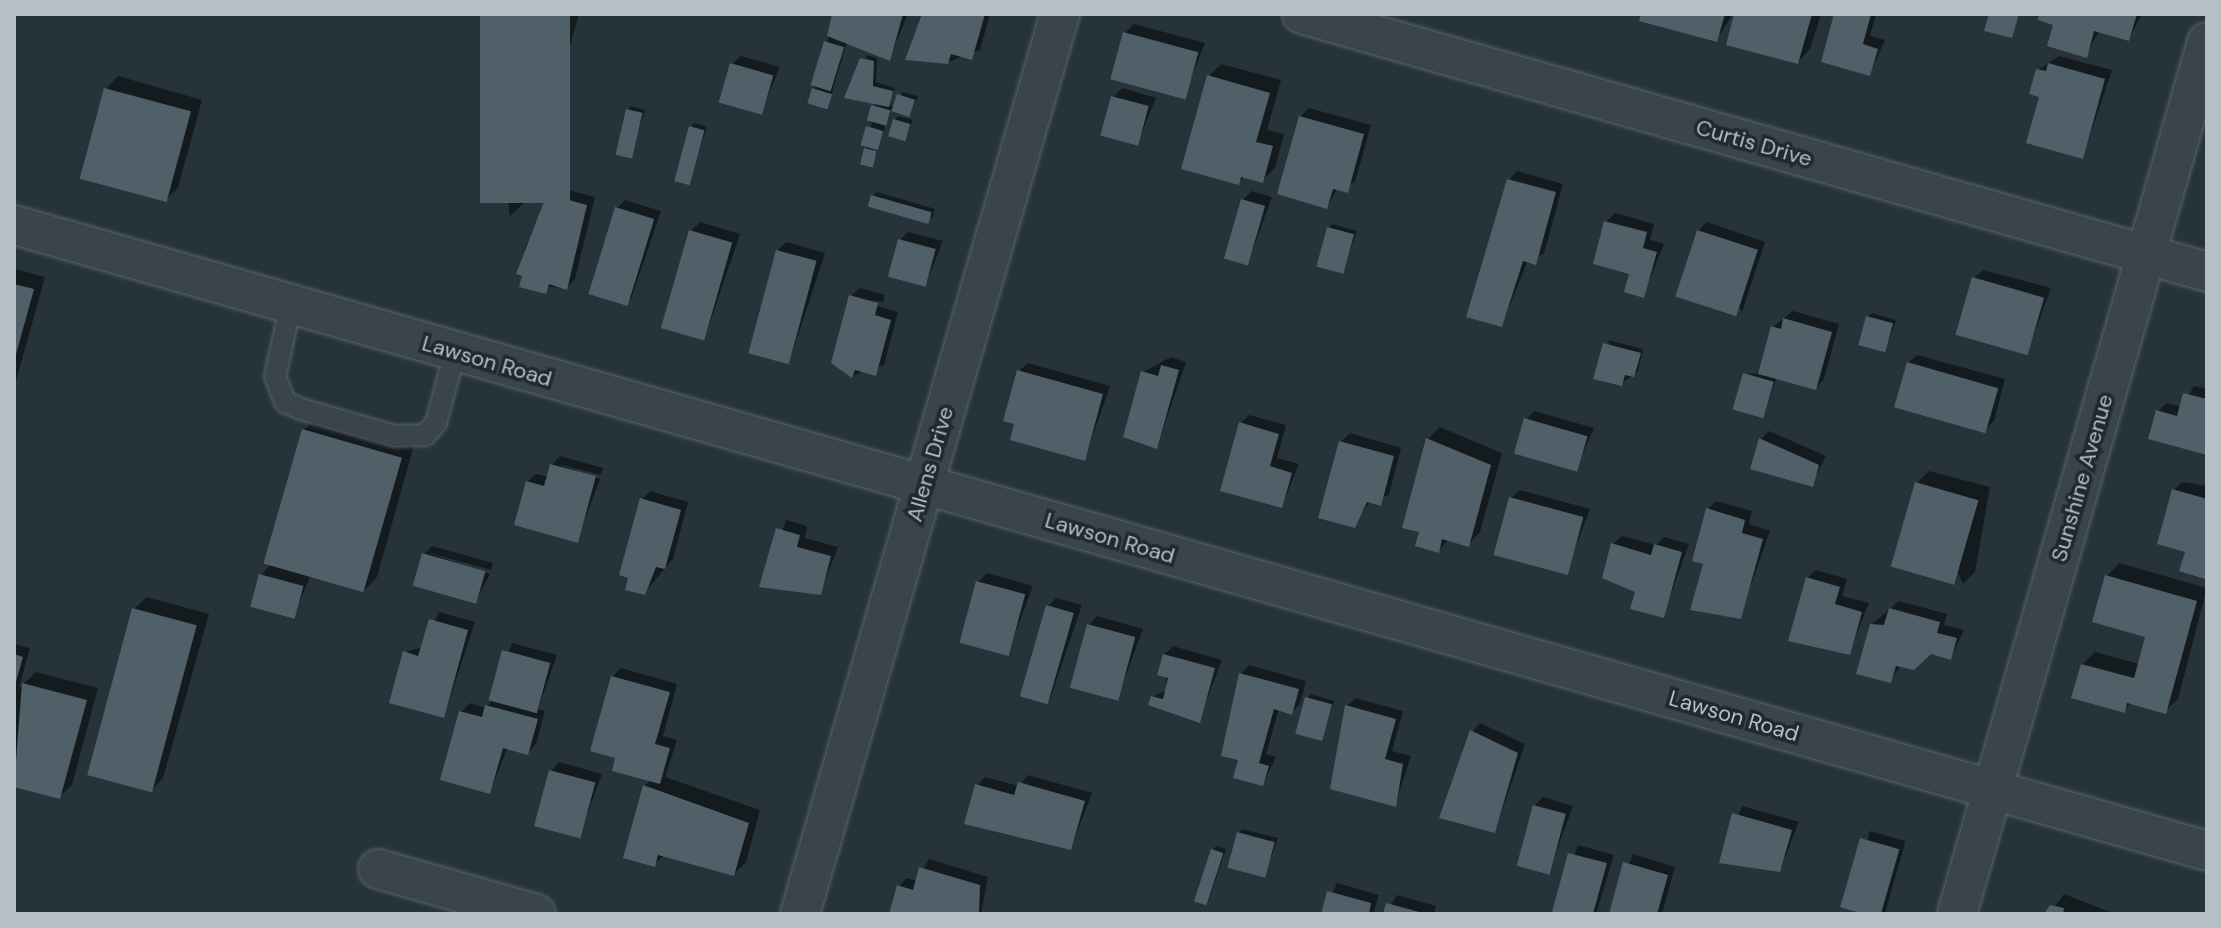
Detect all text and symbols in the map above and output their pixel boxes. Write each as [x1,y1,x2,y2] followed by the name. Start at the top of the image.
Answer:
[1693,114,1815,172] street label: Curtis Drive
[419,330,555,392] street label: Lawson Road
[2046,391,2118,565] street label: Sunshine Avenue
[901,403,959,525] street label: Allens Drive
[1042,507,1178,569] street label: Lawson Road
[1666,685,1802,747] street label: Lawson Road

